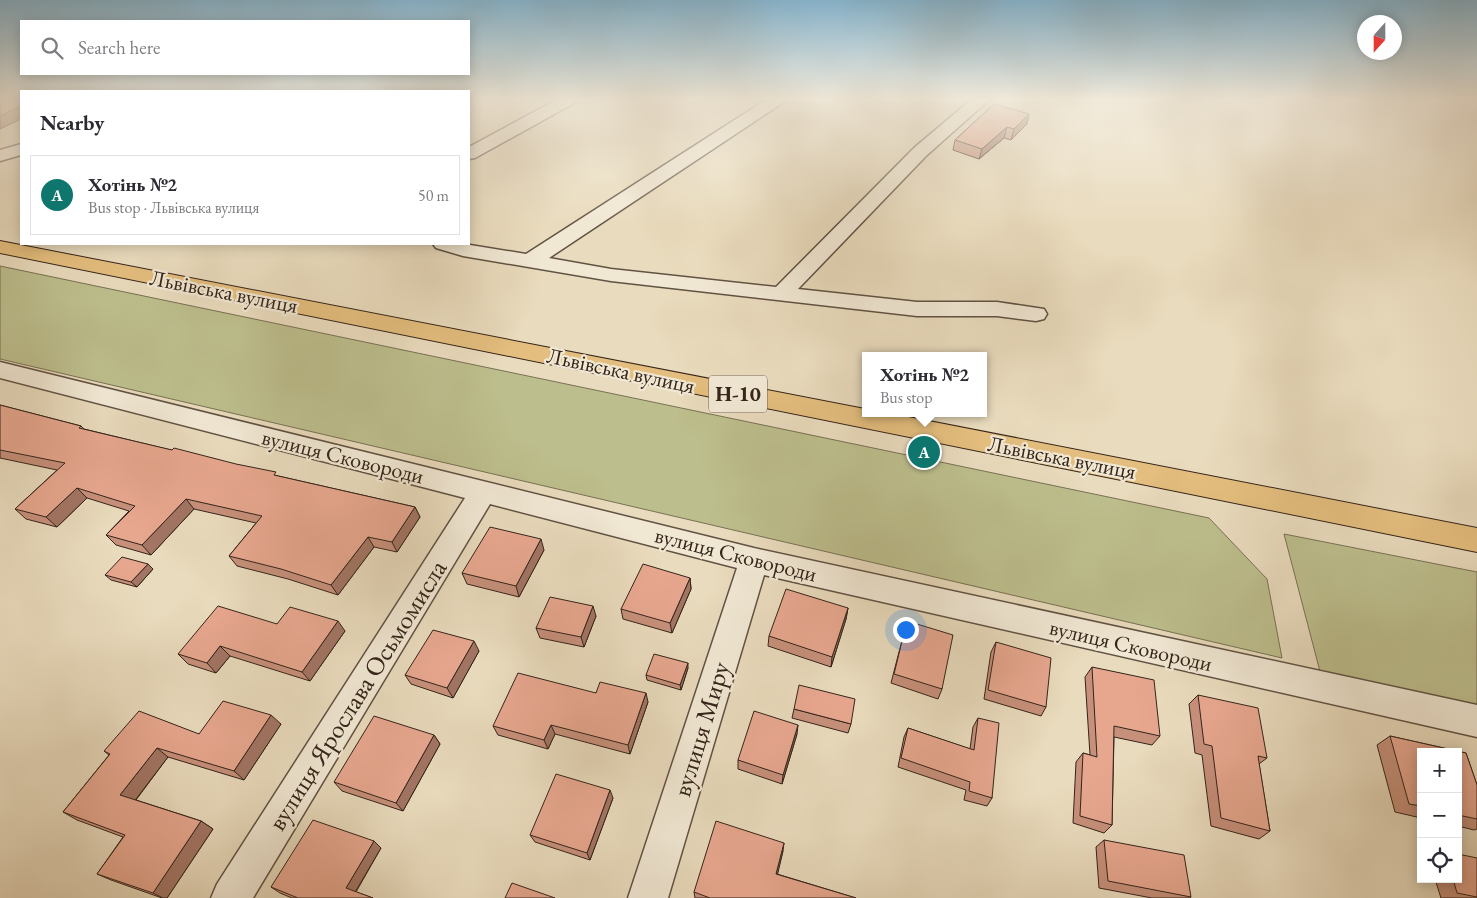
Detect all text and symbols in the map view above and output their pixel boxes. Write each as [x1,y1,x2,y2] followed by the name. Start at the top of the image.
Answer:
[1357,15,1402,60] north arrow
[20,20,470,75] search box
[38,34,66,62] icon: search
[78,35,160,60] text: Search here
[40,109,104,136] text: Nearby
[88,172,177,197] text: Хотінь №2
[51,185,63,206] text: A
[418,185,449,206] text: 50 m
[88,197,259,218] text: Bus stop · Львівська вулиця
[147,263,301,320] street label: Львівська вулиця
[544,341,698,400] street label: Львівська вулиця
[862,352,987,417] popup
[880,362,969,387] text: Хотінь №2
[709,376,767,412] road number: Н-10
[880,387,933,408] text: Bus stop
[259,422,427,491] street label: вулиця Сковороди
[985,429,1139,486] street label: Львівська вулиця
[908,433,940,471] pin: A
[652,520,820,589] street label: вулиця Сковороди
[260,553,455,837] street label: вулиця Ярослава Осьмомисла
[1047,613,1215,678] street label: вулиця Сковороди
[893,617,919,643] your location
[664,657,738,801] street label: вулиця Миру
[1417,748,1462,883] map controls
[1417,748,1462,793] button: +
[1417,793,1462,838] button: −
[1417,838,1462,883] button: locate

